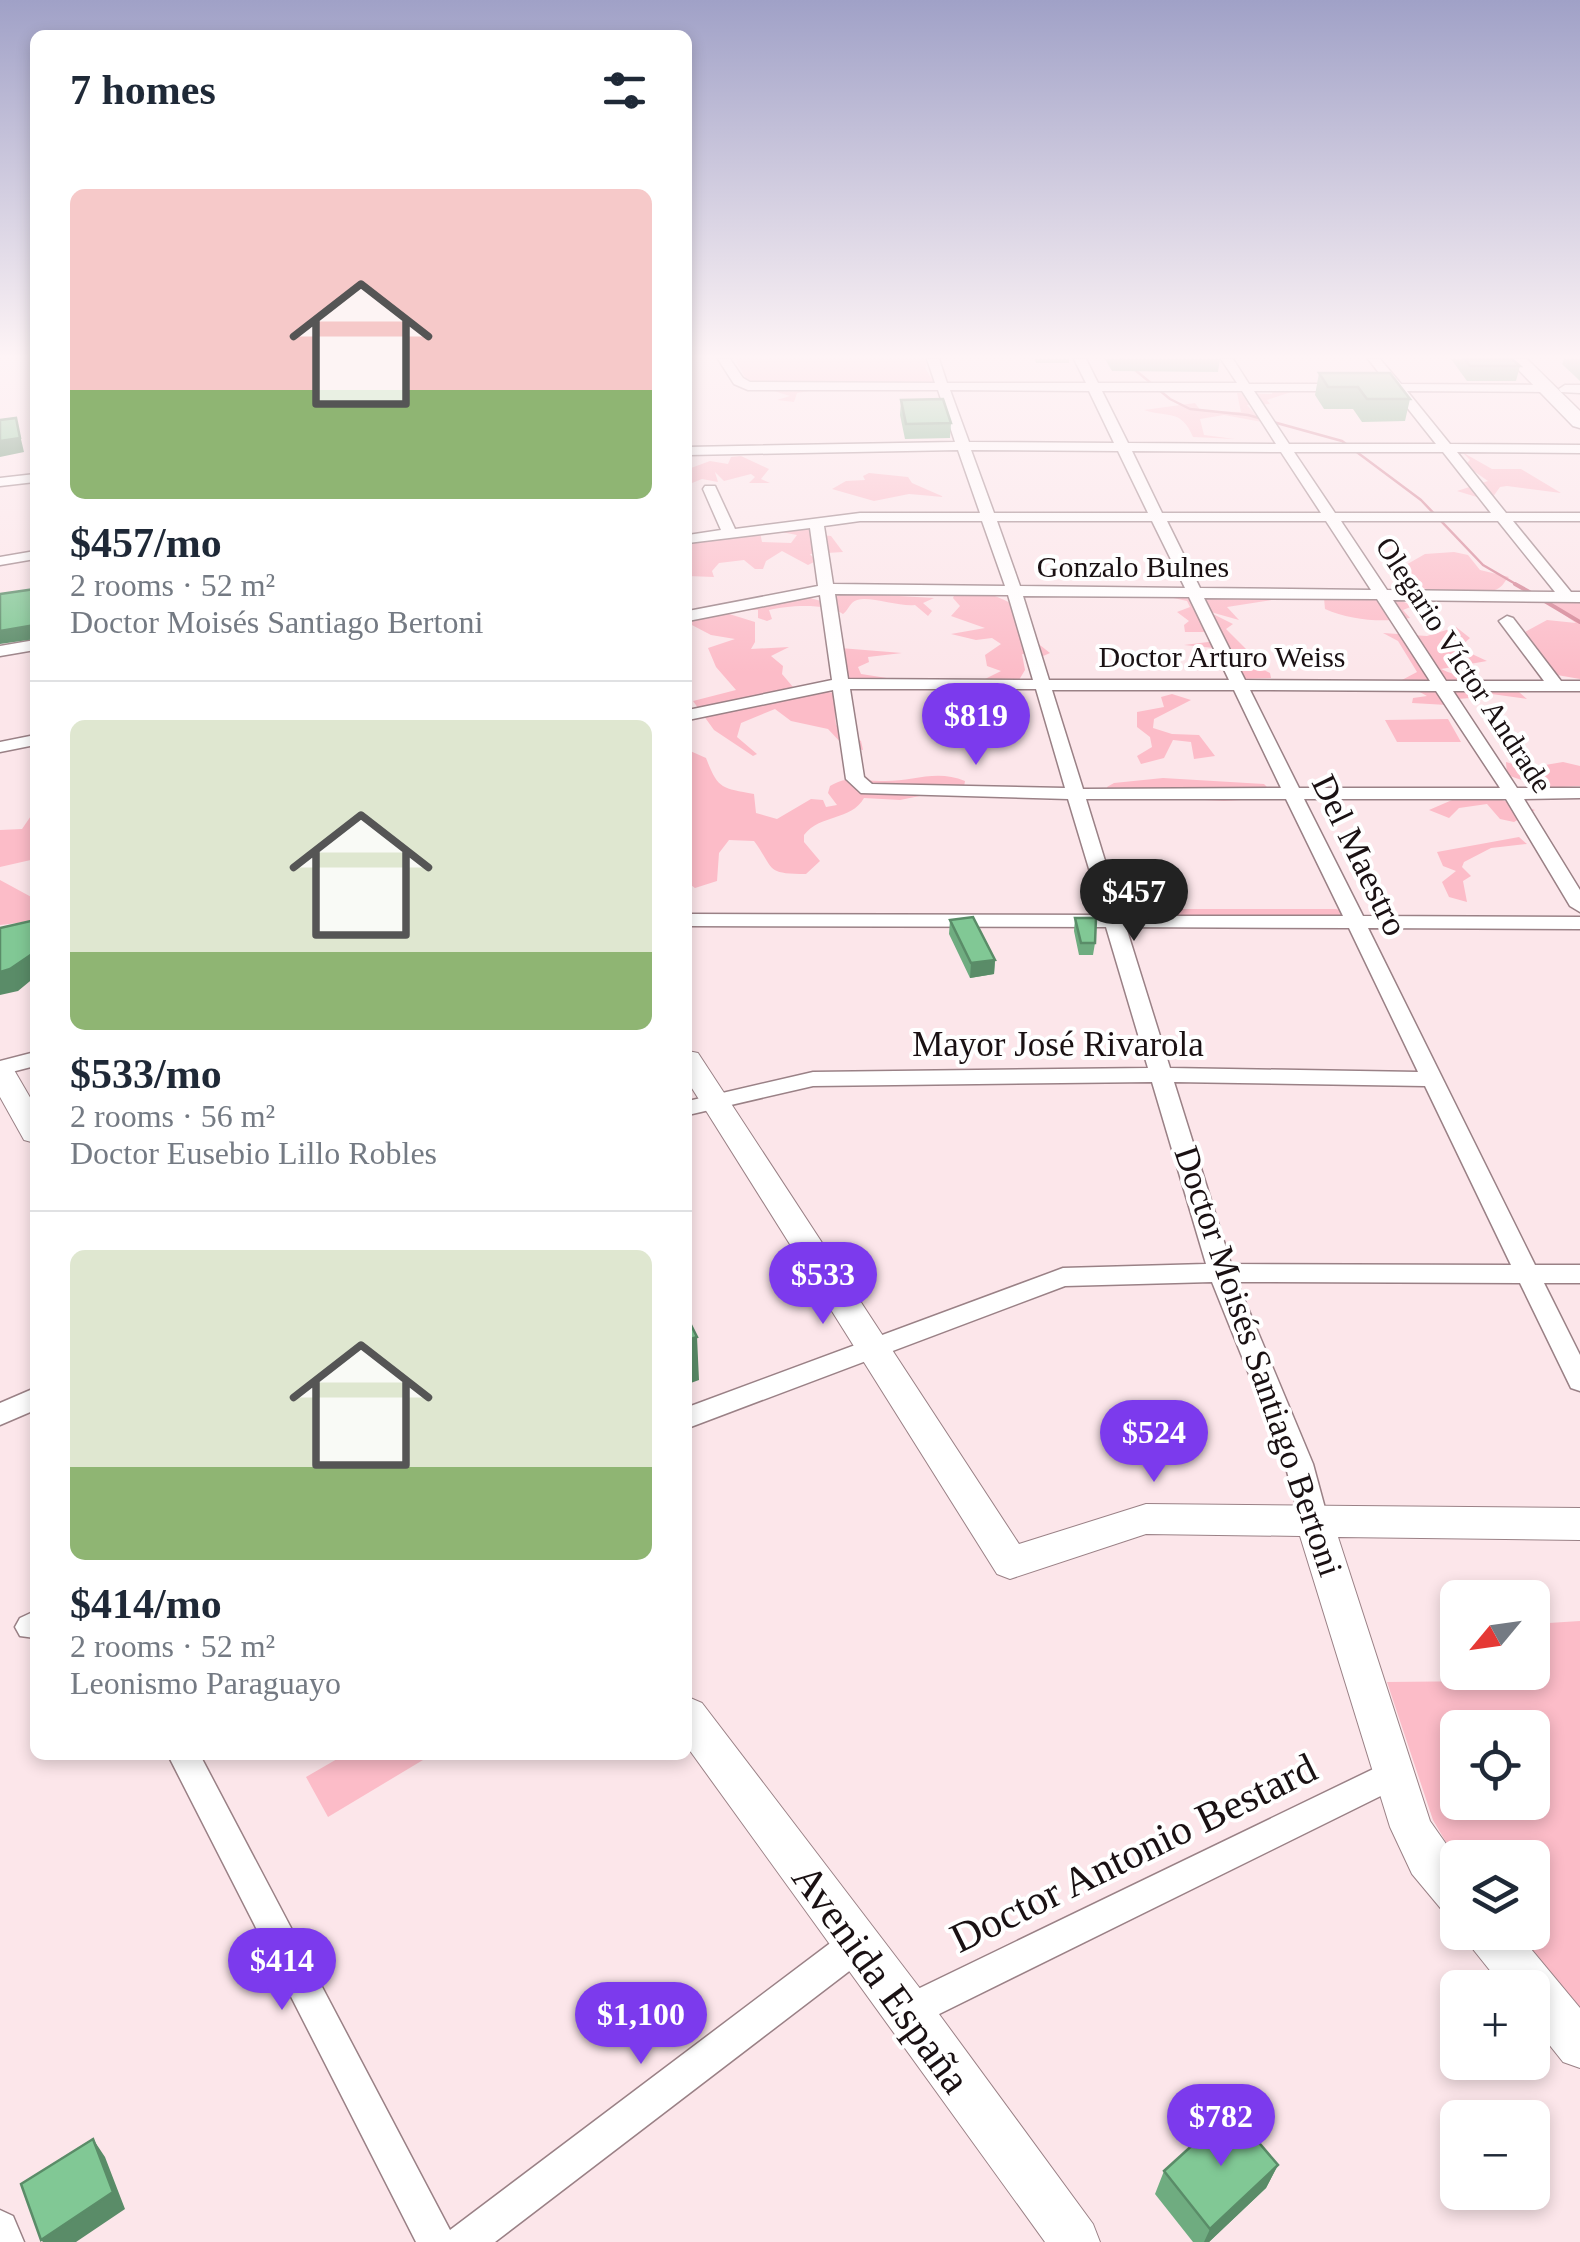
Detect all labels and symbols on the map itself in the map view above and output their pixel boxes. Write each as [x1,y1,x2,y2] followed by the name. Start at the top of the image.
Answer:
[1370,531,1559,799] street label: Olegario Víctor Andrade
[1037,550,1229,583] street label: Gonzalo Bulnes
[1098,640,1346,673] street label: Doctor Arturo Weiss
[917,683,1035,768] pin: $819
[1304,768,1415,942] street label: Del Maestro
[1075,859,1193,944] pin: $457
[912,1025,1204,1064] street label: Mayor José Rivarola
[1167,1141,1351,1581] street label: Doctor Moisés Santiago Bertoni
[764,1242,882,1327] pin: $533
[1095,1400,1213,1485] pin: $524
[1440,1580,1550,1690] north arrow
[943,1744,1324,1962] street label: Doctor Antonio Bestard
[783,1855,980,2102] street label: Avenida España
[223,1928,341,2013] pin: $414
[560,1982,722,2067] pin: $1,100
[1162,2084,1280,2169] pin: $782

